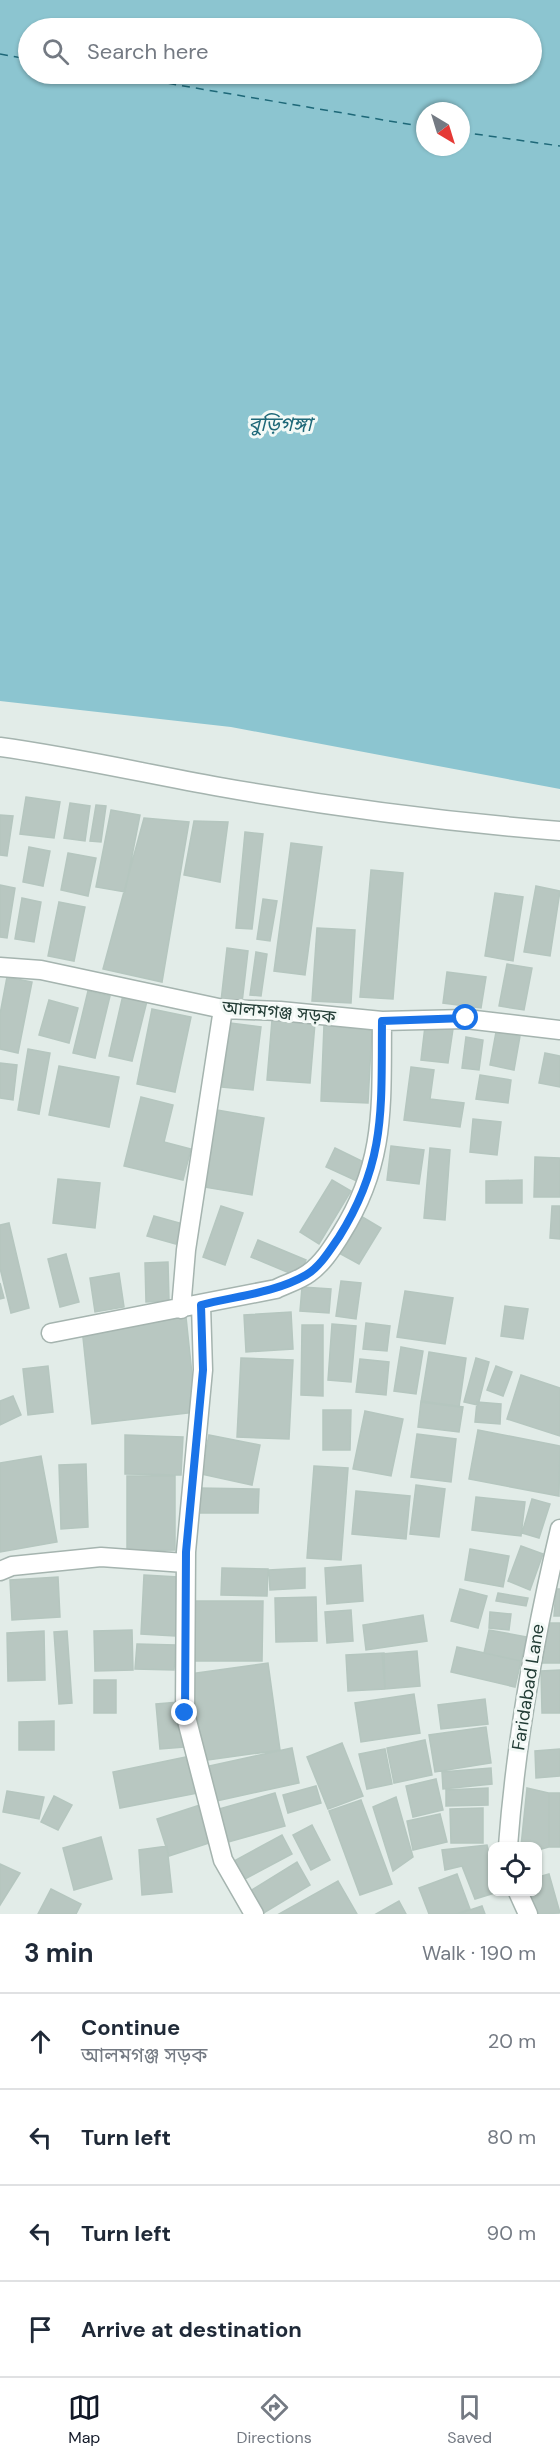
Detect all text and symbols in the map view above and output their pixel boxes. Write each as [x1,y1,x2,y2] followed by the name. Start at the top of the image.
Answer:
[18,18,542,84] search box
[39,35,72,68] icon: search
[87,37,208,66] text: Search here
[416,102,470,156] north arrow
[248,411,315,437] water label: বুড়িগঙ্গা
[220,995,337,1029] street label: আলমগঞ্জ সড়ক
[452,1004,478,1030] route start
[506,1622,550,1752] street label: Faridabad Lane
[171,1699,197,1725] route end
[488,1842,542,1896] map controls
[488,1842,542,1896] button: locate
[24,1936,93,1970] text: 3 min
[422,1940,536,1966] text: Walk · 190 m
[81,2013,180,2042] text: Continue
[24,2025,57,2058] icon: ahead
[488,2028,536,2054] text: 20 m
[81,2042,207,2068] text: আলমগঞ্জ সড়ক
[24,2121,57,2154] icon: left
[81,2123,171,2152] text: Turn left
[487,2124,536,2150] text: 80 m
[24,2217,57,2250] icon: left
[81,2219,171,2248] text: Turn left
[487,2220,536,2246] text: 90 m
[24,2313,57,2346] icon: arrive
[81,2315,302,2344] text: Arrive at destination
[68,2391,101,2448] tab: Map
[236,2391,312,2448] tab: Directions
[447,2391,492,2448] tab: Saved

